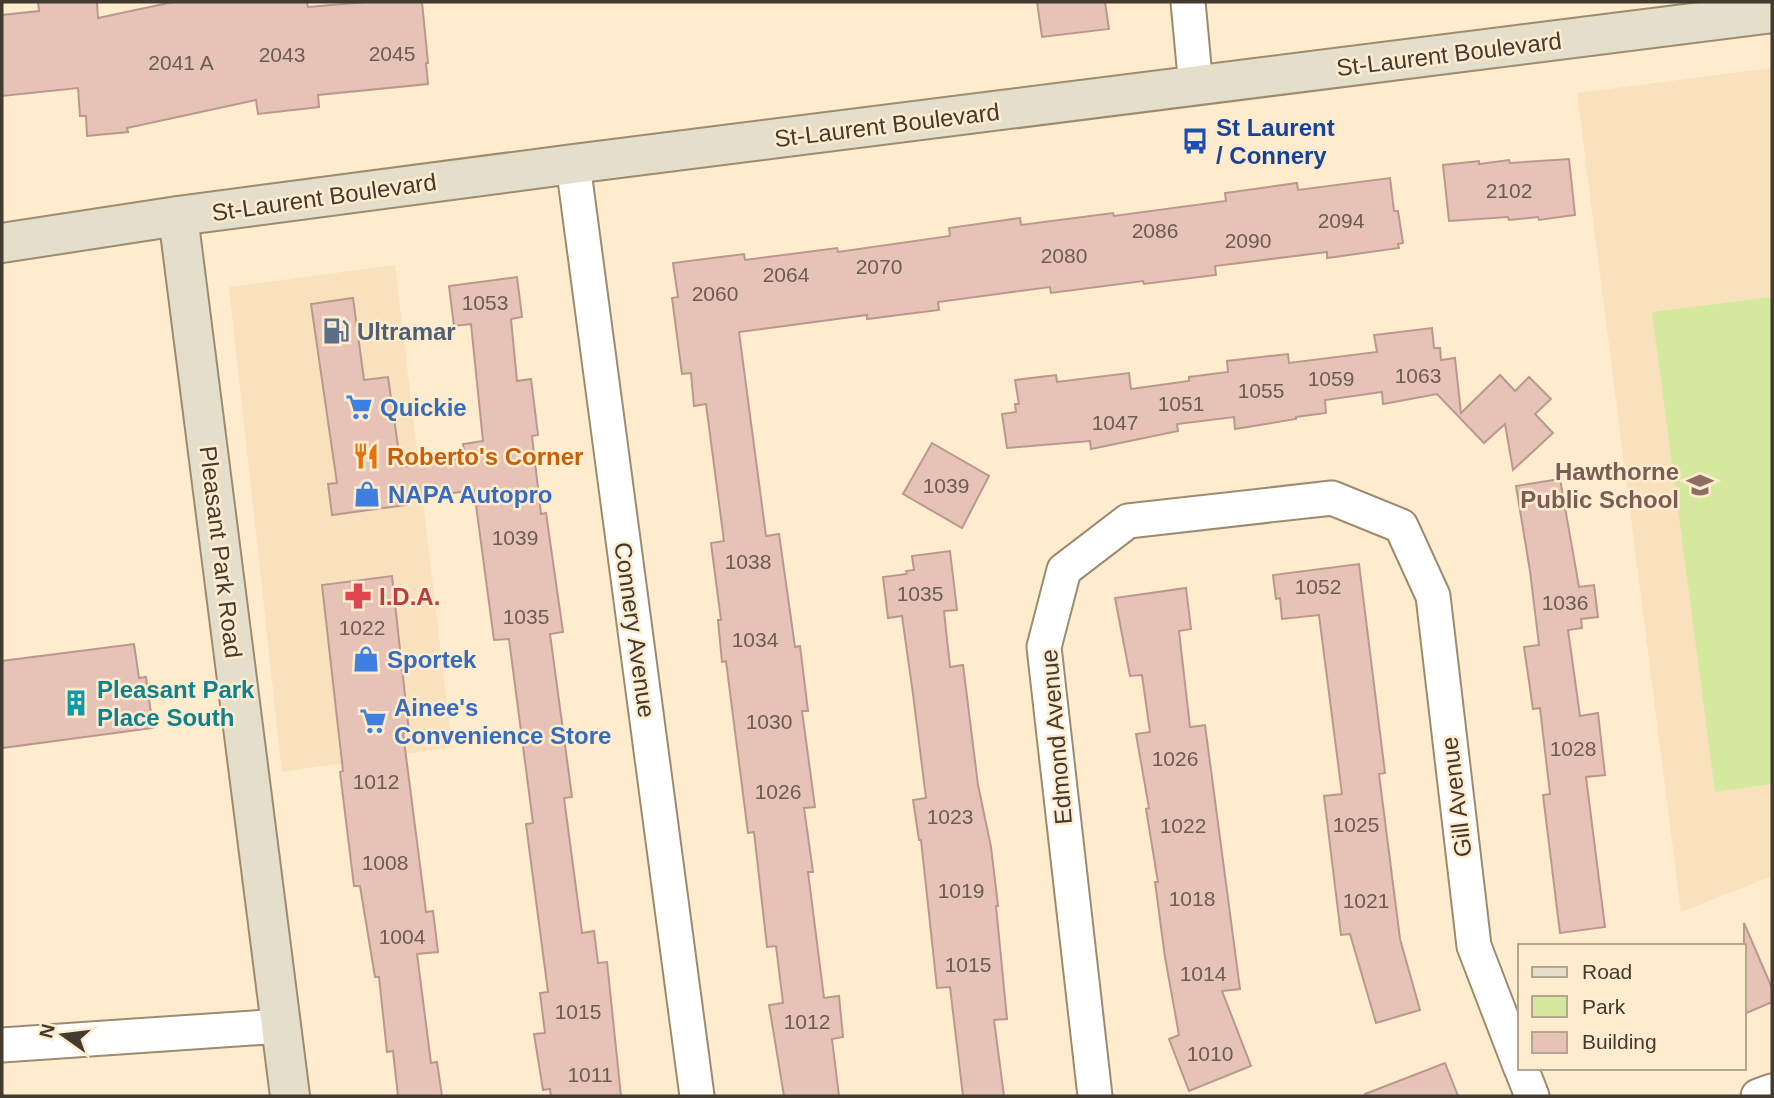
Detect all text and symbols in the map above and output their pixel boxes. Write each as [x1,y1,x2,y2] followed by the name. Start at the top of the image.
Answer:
[1335,27,1563,81] street label: St-Laurent Boulevard
[369,42,415,65] house number: 2045
[259,43,305,66] house number: 2043
[148,51,214,74] house number: 2041 A
[773,98,1001,152] street label: St-Laurent Boulevard
[1216,114,1335,169] place label: St Laurent / Connery
[1180,126,1210,156] bus stop icon: St Laurent / Connery
[210,168,438,226] street label: St-Laurent Boulevard
[1486,179,1532,202] house number: 2102
[1318,209,1365,232] house number: 2094
[1132,219,1178,242] house number: 2086
[1225,229,1271,252] house number: 2090
[1041,244,1087,267] house number: 2080
[856,255,902,278] house number: 2070
[763,263,810,286] house number: 2064
[692,282,738,305] house number: 2060
[462,291,508,314] house number: 1053
[321,316,351,346] fuel station icon: Ultramar
[357,318,456,345] place label: Ultramar
[1395,364,1441,387] house number: 1063
[1308,367,1354,390] house number: 1059
[1238,379,1284,402] house number: 1055
[344,392,374,422] supermarket icon: Quickie
[1158,392,1204,415] house number: 1051
[380,394,467,421] place label: Quickie
[1092,411,1138,434] house number: 1047
[351,441,381,471] restaurant icon: Roberto's Corner
[387,443,583,470] place label: Roberto's Corner
[195,444,247,660] street label: Pleasant Park Road
[1520,458,1679,513] place label: Hawthorne Public School
[1685,470,1715,500] school or university icon: Hawthorne Public School
[923,474,969,497] house number: 1039
[352,479,382,509] shop icon: NAPA Autopro
[388,481,552,508] place label: NAPA Autopro
[492,526,538,549] house number: 1039
[609,540,661,720] street label: Connery Avenue
[725,550,771,573] house number: 1038
[1295,575,1341,598] house number: 1052
[343,581,373,611] pharmacy icon: I.D.A.
[897,582,943,605] house number: 1035
[379,583,440,610] place label: I.D.A.
[1542,591,1588,614] house number: 1036
[503,605,549,628] house number: 1035
[339,616,385,639] house number: 1022
[732,628,779,651] house number: 1034
[351,644,381,674] shop icon: Sportek
[387,646,477,673] place label: Sportek
[1035,648,1077,826] street label: Edmond Avenue
[97,676,255,731] place label: Pleasant Park Place South
[61,688,91,718] building icon: Pleasant Park Place South
[394,694,611,749] place label: Ainee's Convenience Store
[358,706,388,736] supermarket icon: Ainee's Convenience Store
[746,710,792,733] house number: 1030
[1435,735,1477,859] street label: Gill Avenue
[1550,737,1596,760] house number: 1028
[1152,747,1198,770] house number: 1026
[353,770,399,793] house number: 1012
[755,780,801,803] house number: 1026
[927,805,973,828] house number: 1023
[1333,813,1379,836] house number: 1025
[1160,814,1206,837] house number: 1022
[362,851,408,874] house number: 1008
[938,879,984,902] house number: 1019
[1169,887,1215,910] house number: 1018
[1343,889,1389,912] house number: 1021
[379,925,426,948] house number: 1004
[1518,944,1746,1070] legend
[945,953,991,976] house number: 1015
[1582,960,1632,983] text: Road
[1180,962,1227,985] house number: 1014
[1582,995,1626,1018] text: Park
[28,1000,98,1070] north arrow
[555,1000,601,1023] house number: 1015
[784,1010,830,1033] house number: 1012
[35,1022,59,1040] text: N
[1582,1030,1657,1053] text: Building
[1187,1042,1233,1065] house number: 1010
[567,1063,613,1086] house number: 1011

